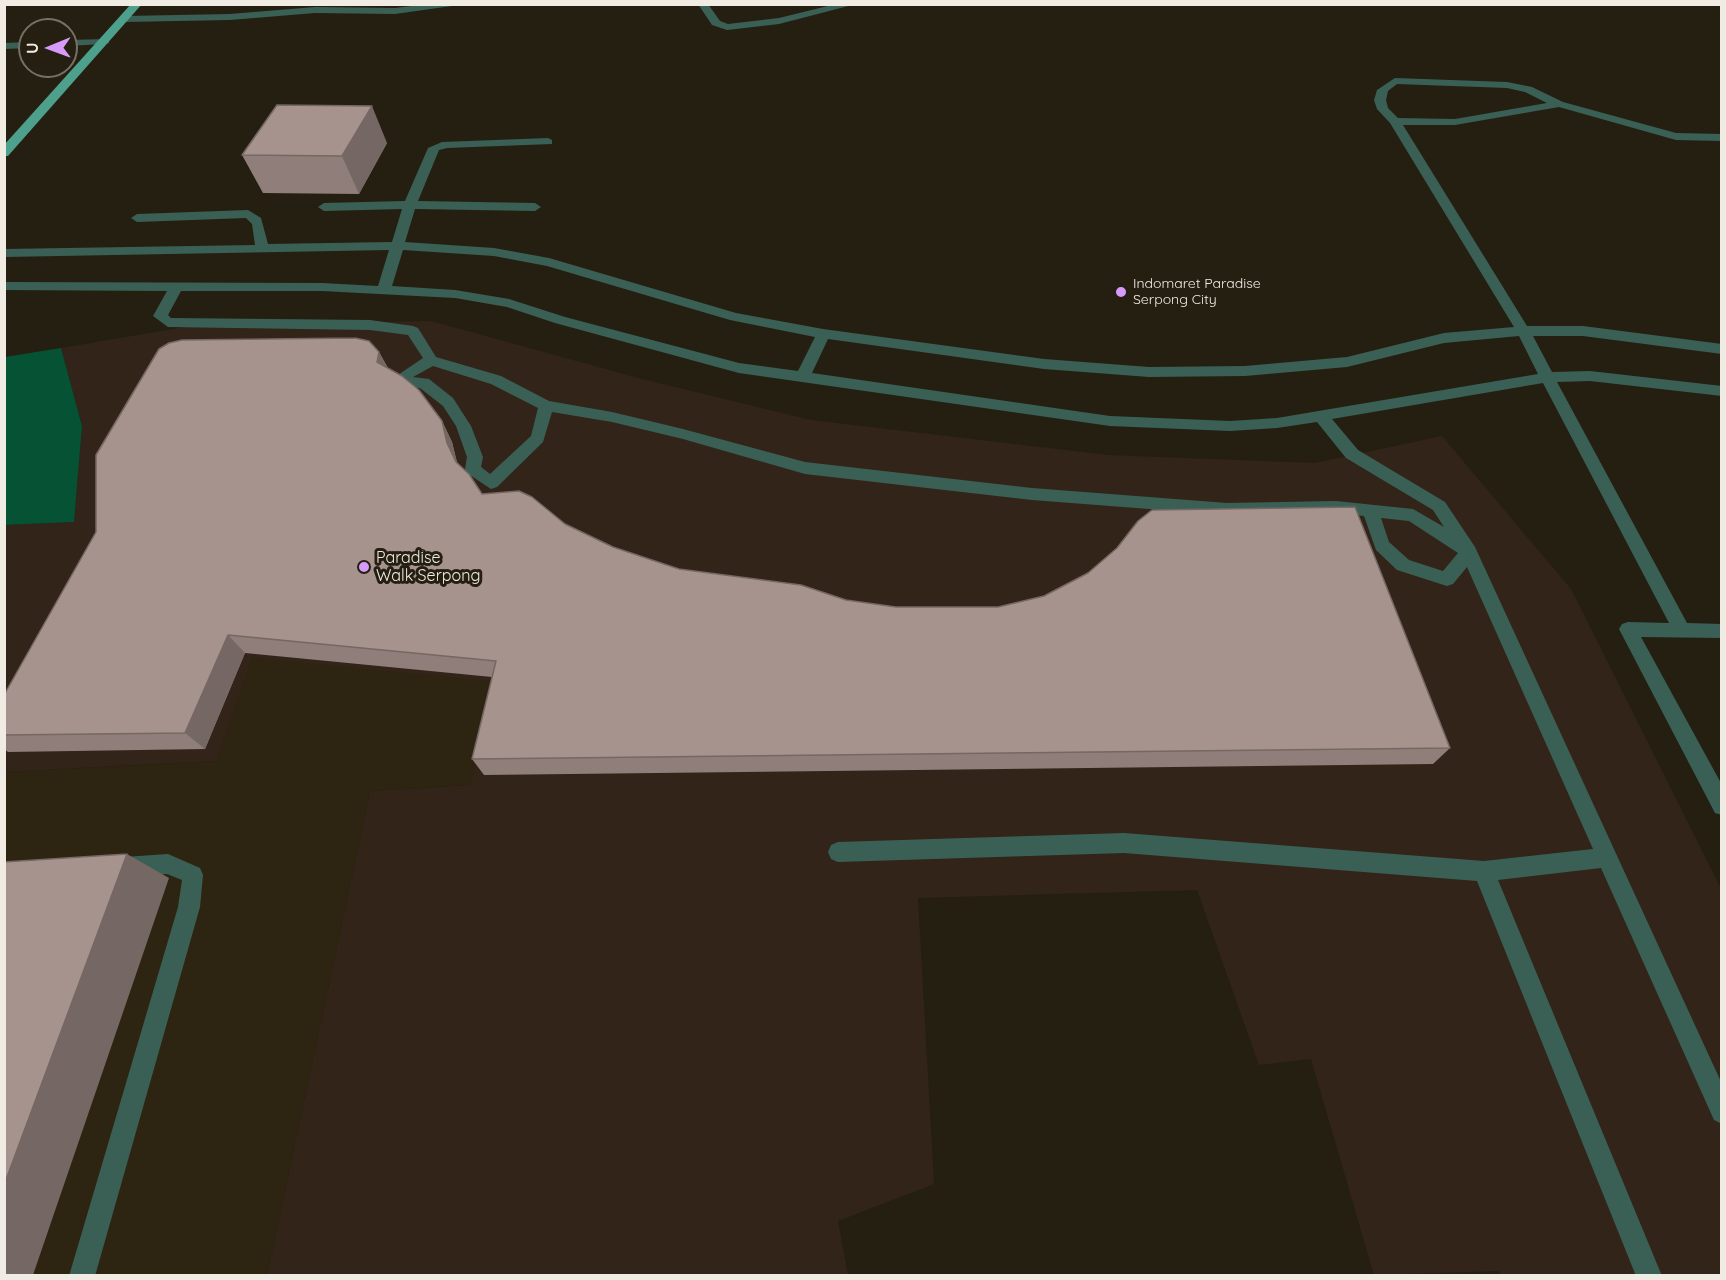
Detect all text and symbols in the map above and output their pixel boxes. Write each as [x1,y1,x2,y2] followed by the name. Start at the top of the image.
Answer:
[18,18,78,78] north arrow
[22,42,42,54] text: U
[1133,276,1261,308] place label: Indomaret Paradise Serpong City
[1114,285,1128,299] marker: Indomaret Paradise Serpong City
[376,548,480,586] place label: Paradise Walk Serpong
[357,560,371,574] marker: Paradise Walk Serpong

